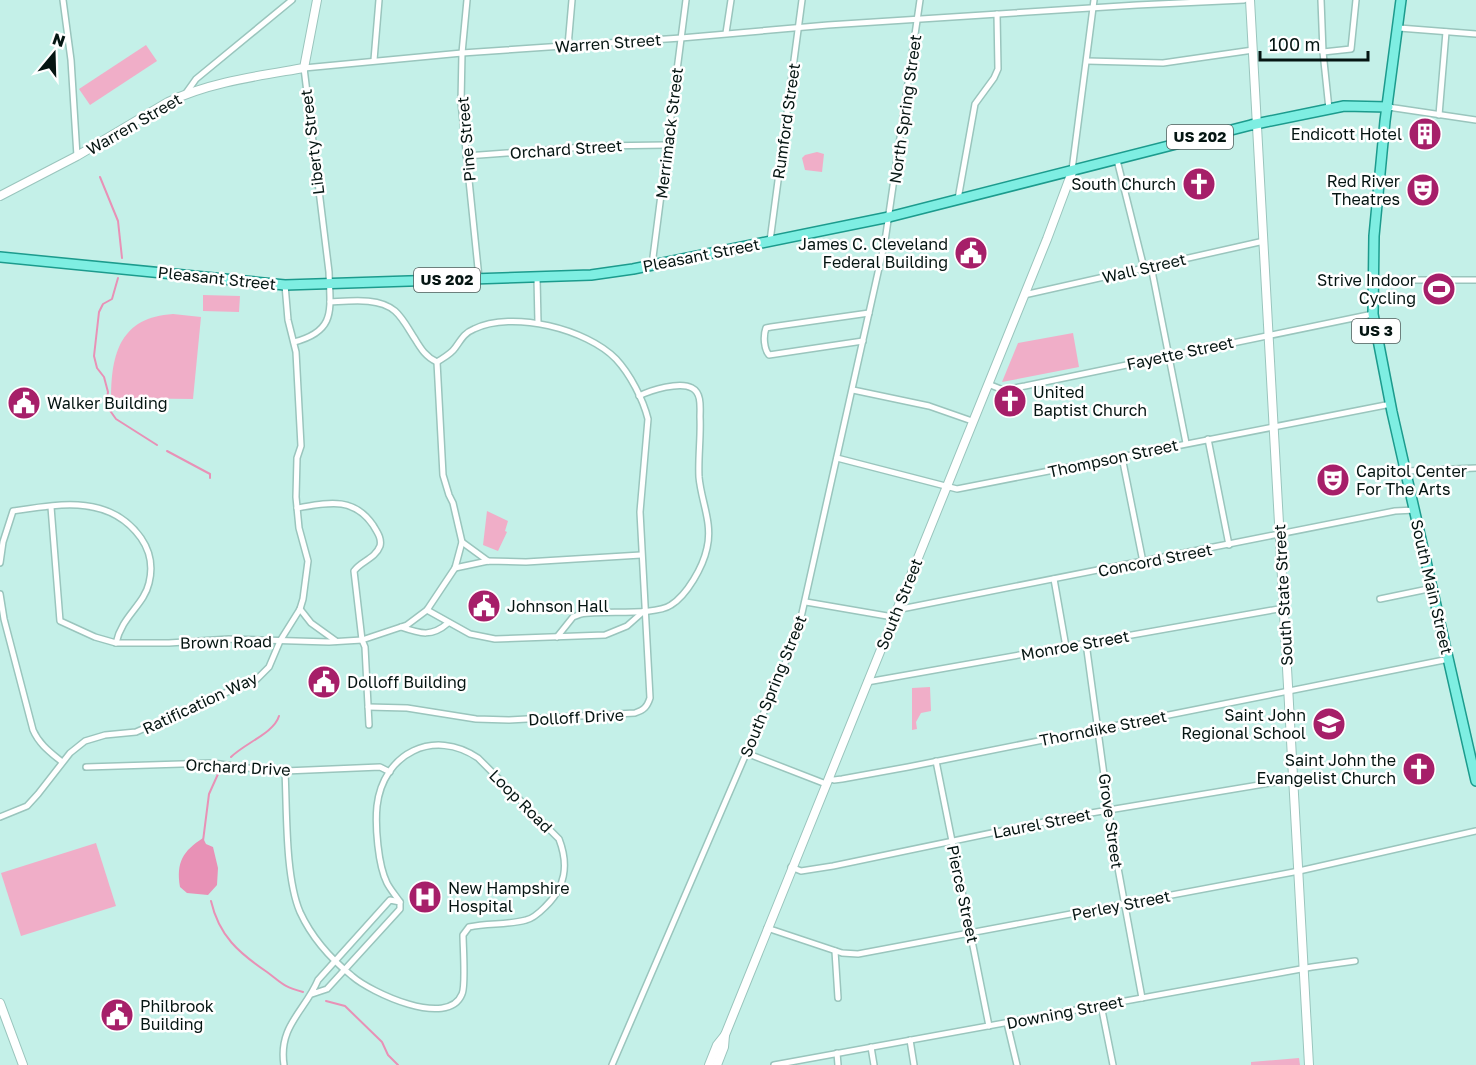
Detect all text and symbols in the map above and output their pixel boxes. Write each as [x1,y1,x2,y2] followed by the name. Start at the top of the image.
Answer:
[24,24,84,84] north arrow
[1260,24,1368,62] scale bar
[50,28,68,51] text: N
[554,29,662,57] street label: Warren Street
[885,33,925,185] street label: North Spring Street
[1269,33,1320,55] text: 100 m
[768,62,804,180] street label: Rumford Street
[651,66,687,200] street label: Merrimack Street
[296,88,328,196] street label: Liberty Street
[83,89,185,159] street label: Warren Street
[452,96,480,182] street label: Pine Street
[1407,116,1443,152] building icon: Endicott Hotel
[1291,124,1402,144] place label: Endicott Hotel
[1167,125,1233,149] road number: US 202
[509,135,623,163] street label: Orchard Street
[1181,166,1217,202] church icon: South Church
[1327,171,1400,209] place label: Red River Theatres
[1405,172,1441,208] theatre icon: Red River Theatres
[1071,174,1176,194] place label: South Church
[641,234,761,276] street label: Pleasant Street
[798,234,948,272] place label: James C. Cleveland Federal Building
[953,235,989,271] public building icon: James C. Cleveland Federal Building
[1100,249,1188,287] street label: Wall Street
[157,262,277,294] street label: Pleasant Street
[414,268,480,292] road number: US 202
[1317,270,1416,308] place label: Strive Indoor Cycling
[1421,271,1457,307] sports icon: Strive Indoor Cycling
[1352,319,1400,343] road number: US 3
[1125,332,1235,374] street label: Fayette Street
[1033,382,1147,420] place label: United Baptist Church
[992,383,1028,419] church icon: United Baptist Church
[6,385,42,421] public building icon: Walker Building
[47,393,168,413] place label: Walker Building
[1046,434,1180,482] street label: Thompson Street
[1356,461,1467,499] place label: Capitol Center For The Arts
[1315,462,1351,498] theatre icon: Capitol Center For The Arts
[1407,517,1457,657] street label: South Main Street
[1269,524,1297,666] street label: South State Street
[1096,539,1214,581] street label: Concord Street
[872,555,926,653] street label: South Street
[466,588,502,624] public building icon: Johnson Hall
[507,596,609,616] place label: Johnson Hall
[735,612,811,760] street label: South Spring Street
[1019,626,1131,664] street label: Monroe Street
[180,631,272,653] street label: Brown Road
[306,664,342,700] public building icon: Dolloff Building
[139,668,261,738] street label: Ratification Way
[347,672,467,692] place label: Dolloff Building
[528,705,624,729] street label: Dolloff Drive
[1181,705,1306,743] place label: Saint John Regional School
[1038,706,1168,750] street label: Thorndike Street
[1311,706,1347,742] school or university icon: Saint John Regional School
[1257,750,1396,788] place label: Saint John the Evangelist Church
[1401,751,1437,787] church icon: Saint John the Evangelist Church
[185,754,291,780] street label: Orchard Drive
[485,765,557,837] street label: Loop Road
[1094,772,1128,870] street label: Grove Street
[991,804,1093,842] street label: Laurel Street
[943,843,983,945] street label: Pierce Street
[448,878,569,916] place label: New Hampshire Hospital
[407,879,443,915] hospital icon: New Hampshire Hospital
[1070,886,1172,924] street label: Perley Street
[1005,991,1125,1033] street label: Downing Street
[140,996,214,1034] place label: Philbrook Building
[99,997,135,1033] public building icon: Philbrook Building

